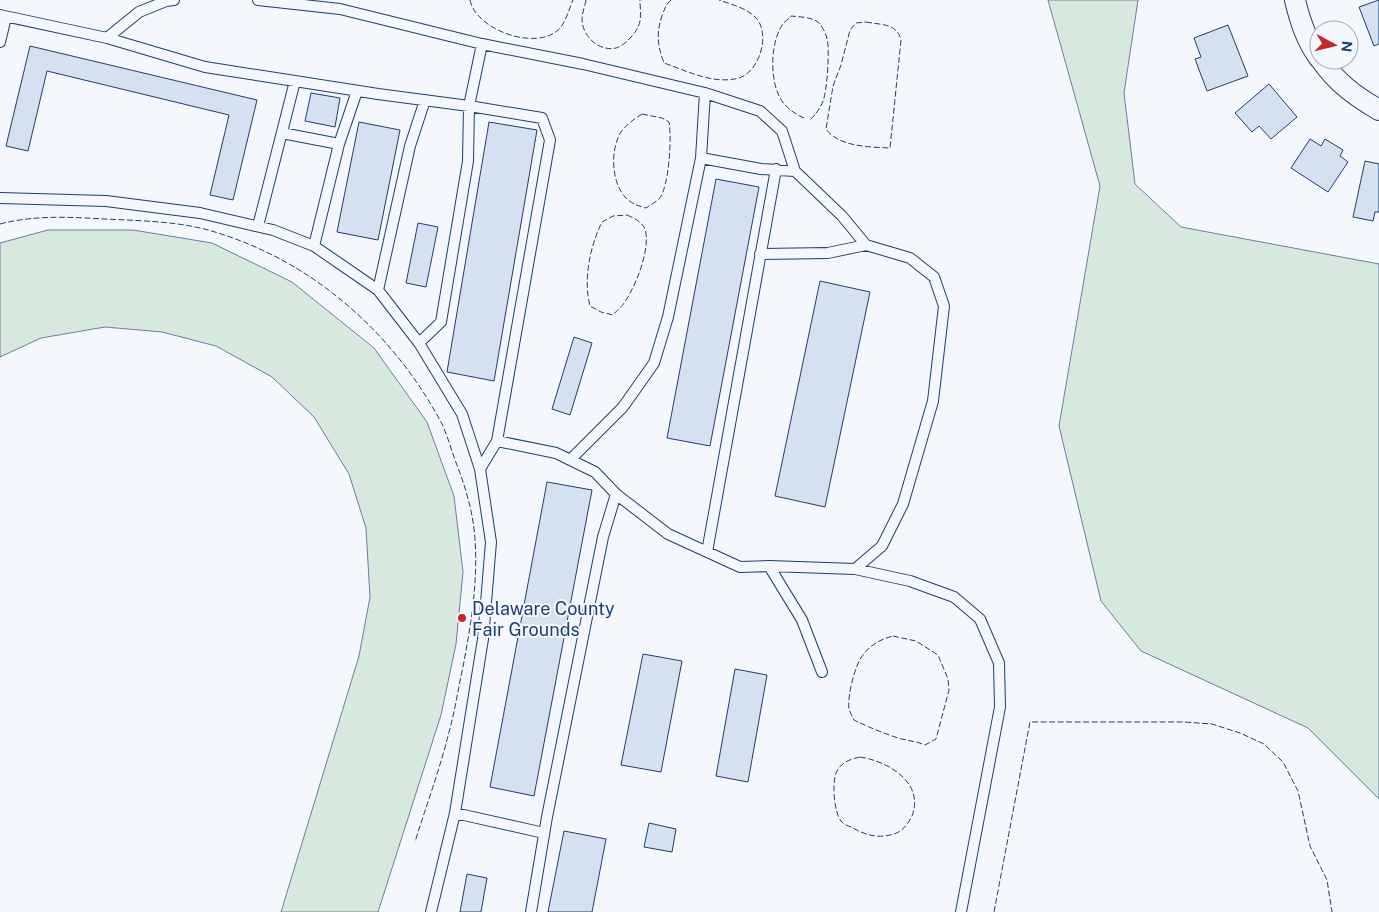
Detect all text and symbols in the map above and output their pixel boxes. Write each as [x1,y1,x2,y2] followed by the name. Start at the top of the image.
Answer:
[1309,20,1359,70] north arrow
[1338,40,1356,53] text: N
[472,598,615,640] place label: Delaware County Fair Grounds
[456,612,468,624] marker: Delaware County Fair Grounds

